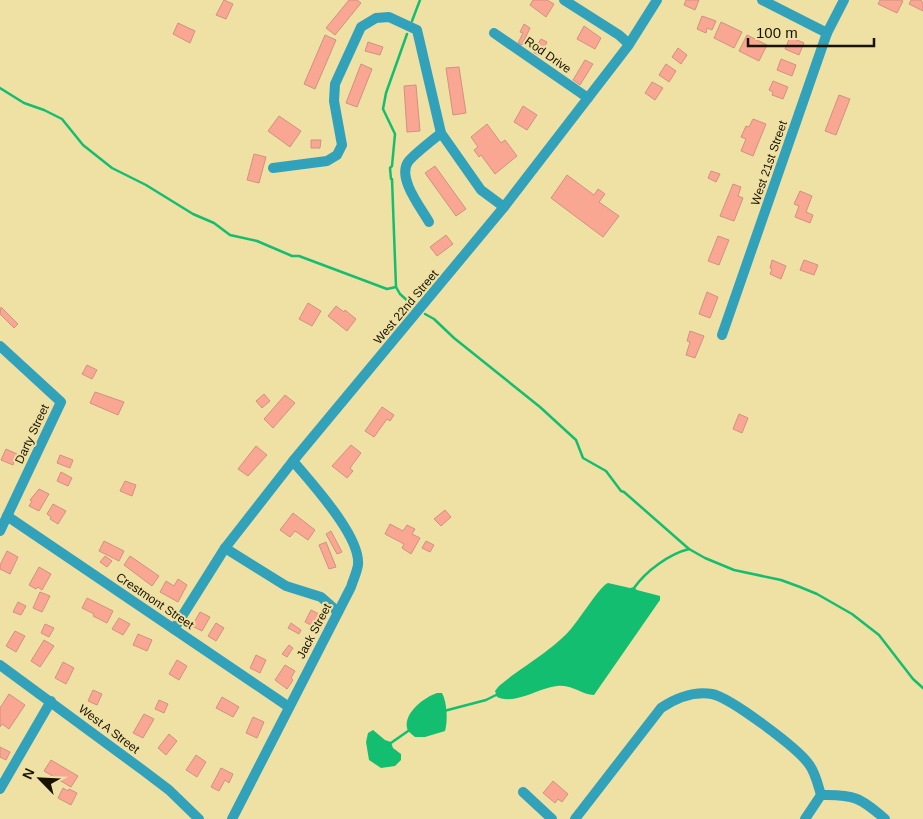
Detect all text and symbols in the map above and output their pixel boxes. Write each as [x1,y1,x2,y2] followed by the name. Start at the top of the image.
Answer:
[748,15,874,47] scale bar
[756,24,798,41] text: 100 m
[522,34,574,76] street label: Rod Drive
[748,118,790,207] street label: West 21st Street
[371,267,442,347] street label: West 22nd Street
[12,401,52,466] street label: Darty Street
[113,570,197,633] street label: Crestmont Street
[294,601,335,661] street label: Jack Street
[76,702,143,757] street label: West A Street
[15,754,65,804] north arrow
[19,766,37,782] text: N

